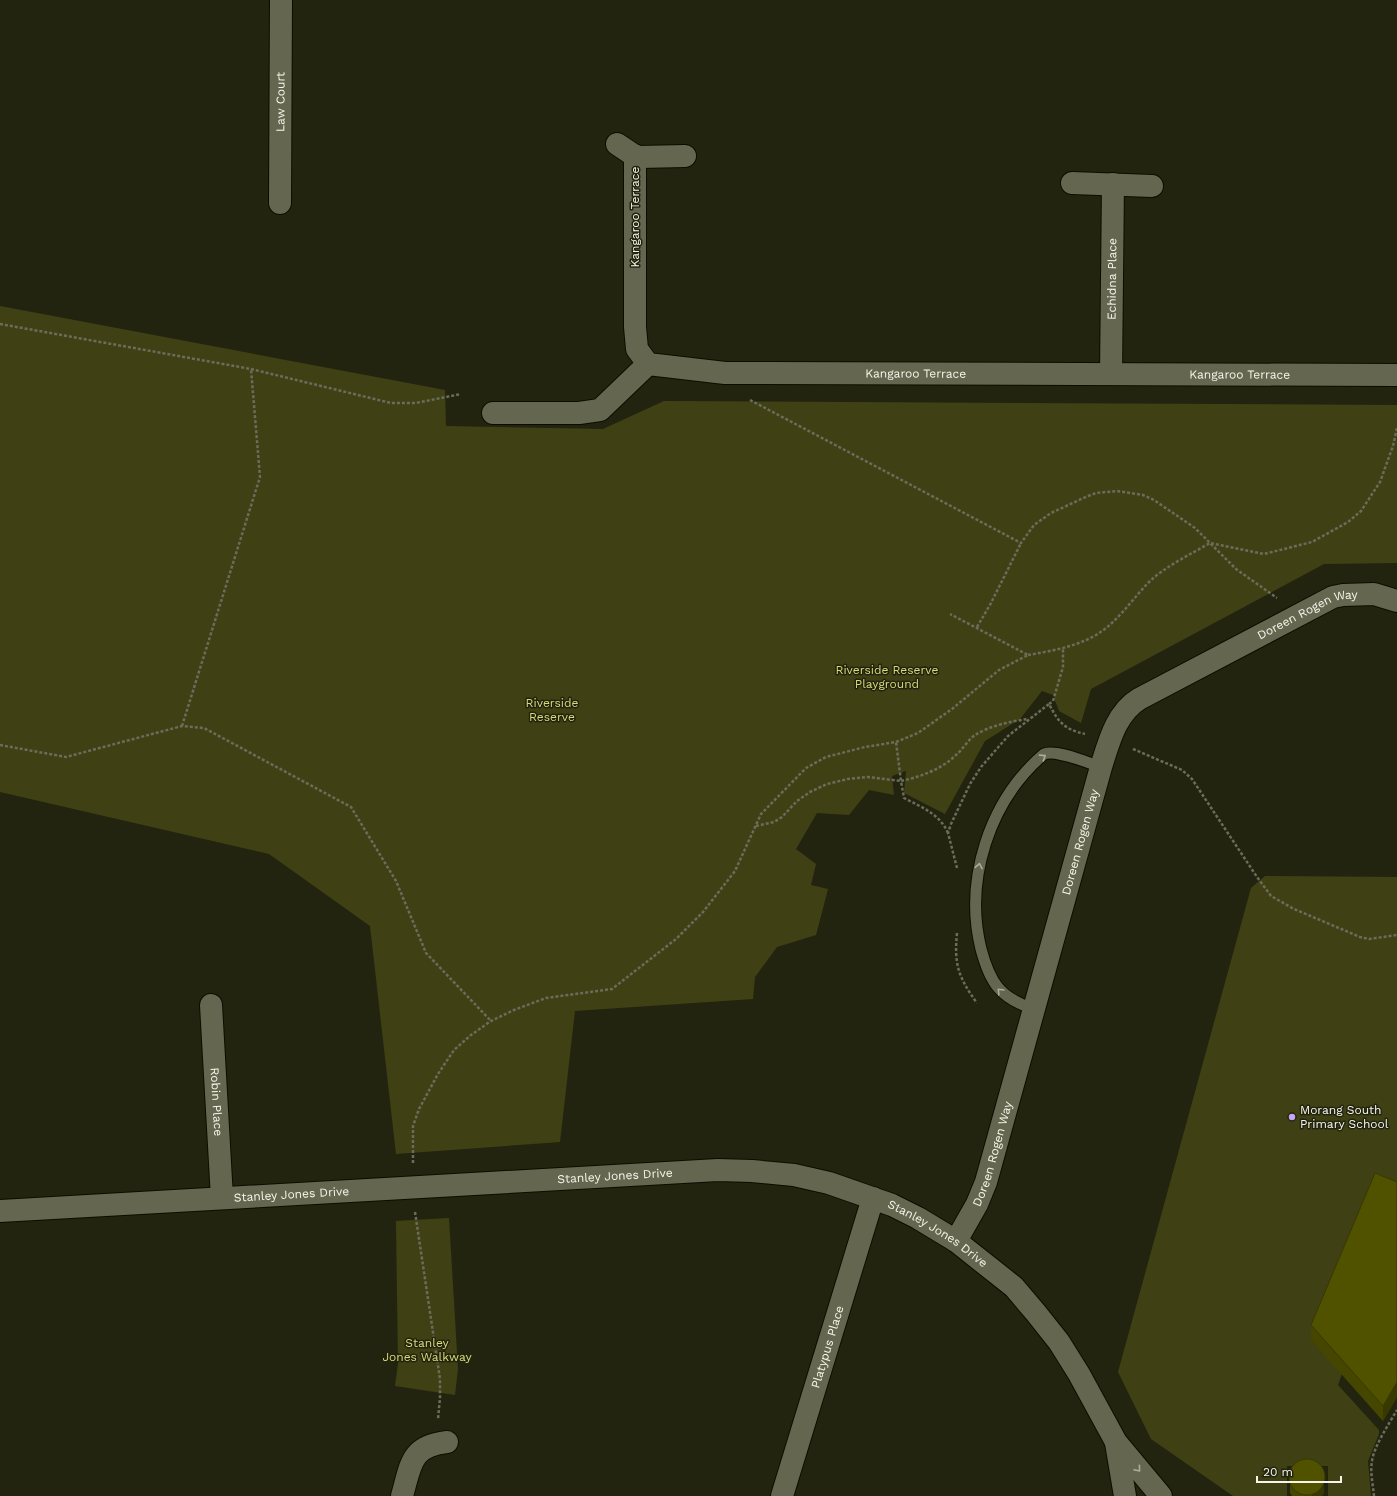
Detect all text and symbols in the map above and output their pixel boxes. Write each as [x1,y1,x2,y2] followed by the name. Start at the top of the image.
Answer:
[273,72,288,132] street label: Law Court
[628,166,642,267] street label: Kangaroo Terrace
[1105,238,1119,320] street label: Echidna Place
[865,366,966,381] street label: Kangaroo Terrace
[1189,367,1290,382] street label: Kangaroo Terrace
[1255,588,1359,642] street label: Doreen Rogen Way
[836,663,939,691] park label: Riverside Reserve Playground
[526,696,579,724] park label: Riverside Reserve
[1039,754,1046,761] one-way arrow
[1059,787,1102,897] street label: Doreen Rogen Way
[975,863,983,869] one-way arrow
[997,988,1005,996] one-way arrow
[208,1067,225,1137] street label: Robin Place
[970,1099,1015,1209] street label: Doreen Rogen Way
[1300,1103,1389,1131] place label: Morang South Primary School
[1287,1112,1297,1122] marker: Morang South Primary School
[557,1166,673,1186] street label: Stanley Jones Drive
[233,1184,350,1205] street label: Stanley Jones Drive
[885,1197,990,1270] street label: Stanley Jones Drive
[808,1304,847,1390] street label: Platypus Place
[382,1336,472,1364] park label: Stanley Jones Walkway
[1257,1458,1341,1484] scale bar
[1134,1464,1141,1472] one-way arrow
[1263,1465,1293,1479] text: 20 m

